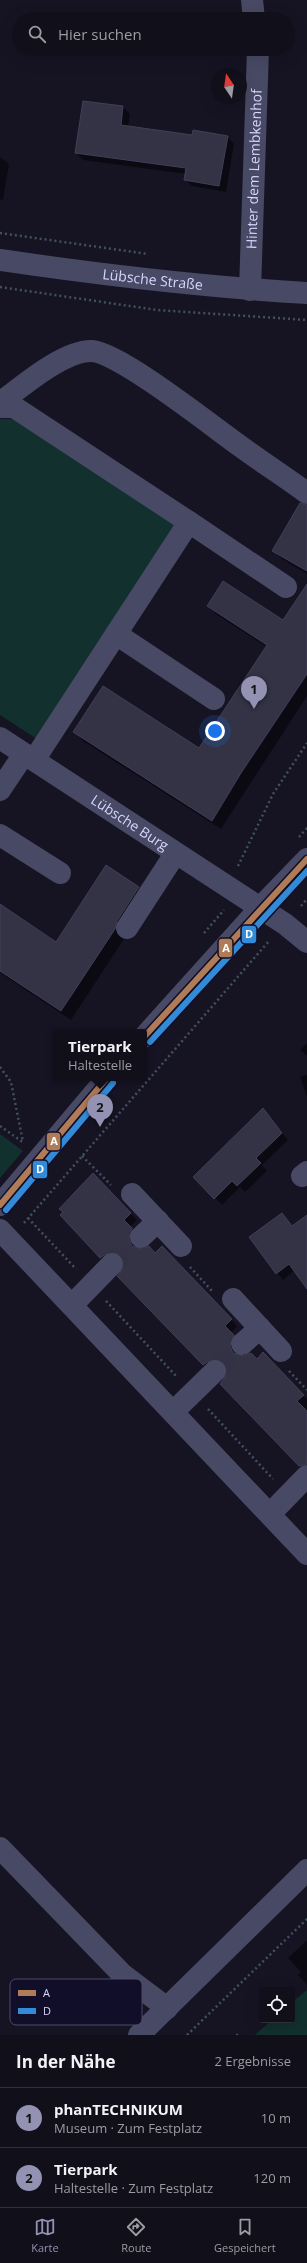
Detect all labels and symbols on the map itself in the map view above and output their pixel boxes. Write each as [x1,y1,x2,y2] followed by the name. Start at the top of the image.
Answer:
[211,68,247,104] north arrow
[241,87,266,249] street label: Hinter dem Lembkenhof
[102,264,204,294] street label: Lübsche Straße
[241,676,267,709] pin: 1
[205,721,225,741] your location
[88,790,173,855] street label: Lübsche Burg
[241,925,257,944] line badge: D
[245,926,253,941] text: D
[218,938,233,958] line badge: A
[222,940,230,955] text: A
[87,1094,113,1127] pin: 2
[46,1132,61,1151] line badge: A
[50,1133,58,1148] text: A
[32,1160,48,1179] line badge: D
[36,1161,44,1176] text: D
[10,1979,142,2025] legend
[43,1985,50,2000] text: A
[43,2003,51,2018] text: D

